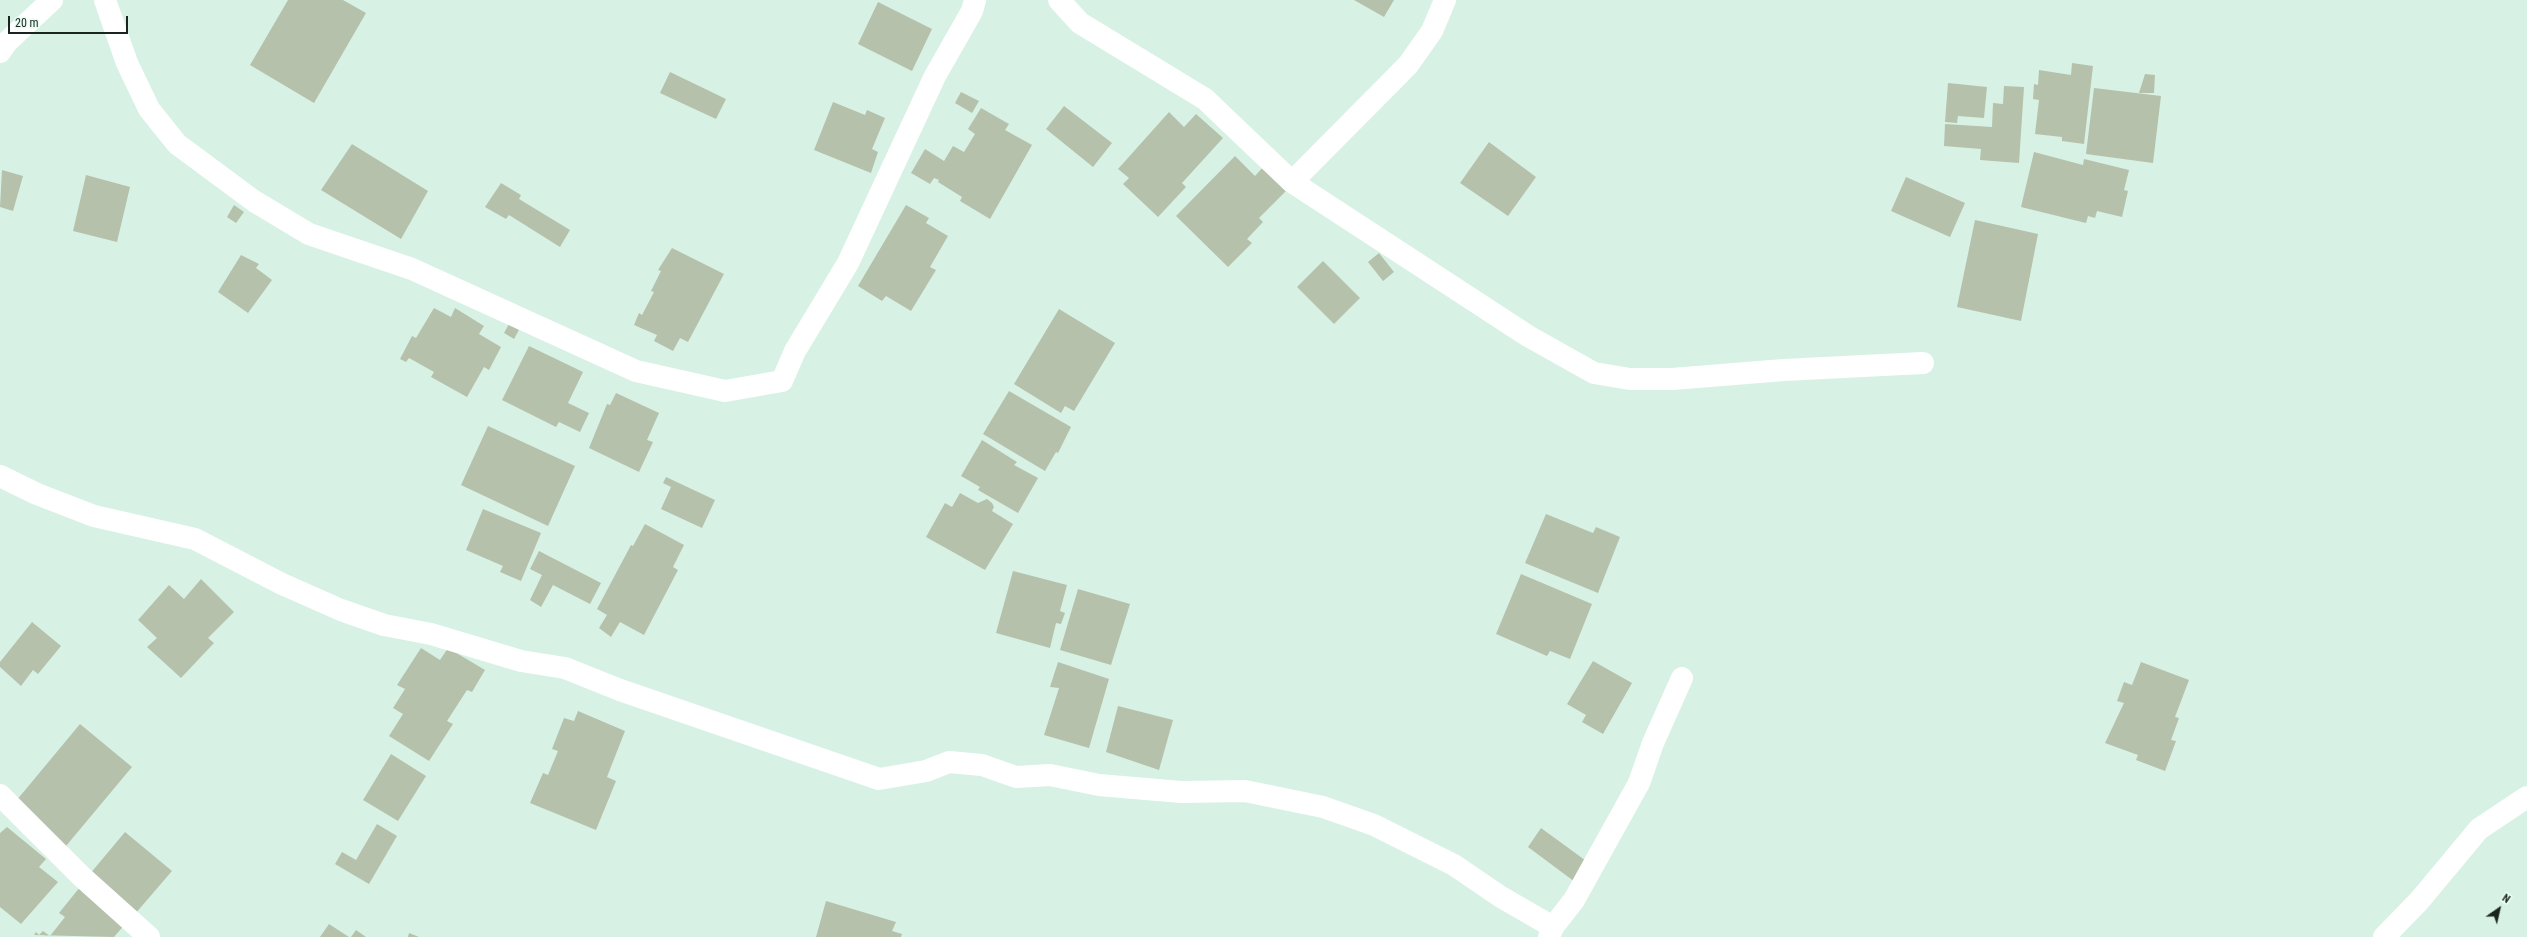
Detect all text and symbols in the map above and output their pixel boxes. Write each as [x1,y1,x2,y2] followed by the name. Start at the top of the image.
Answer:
[10,8,130,34] scale bar
[15,16,39,30] text: 20 m
[2479,889,2519,929] north arrow
[2500,891,2512,906] text: N

